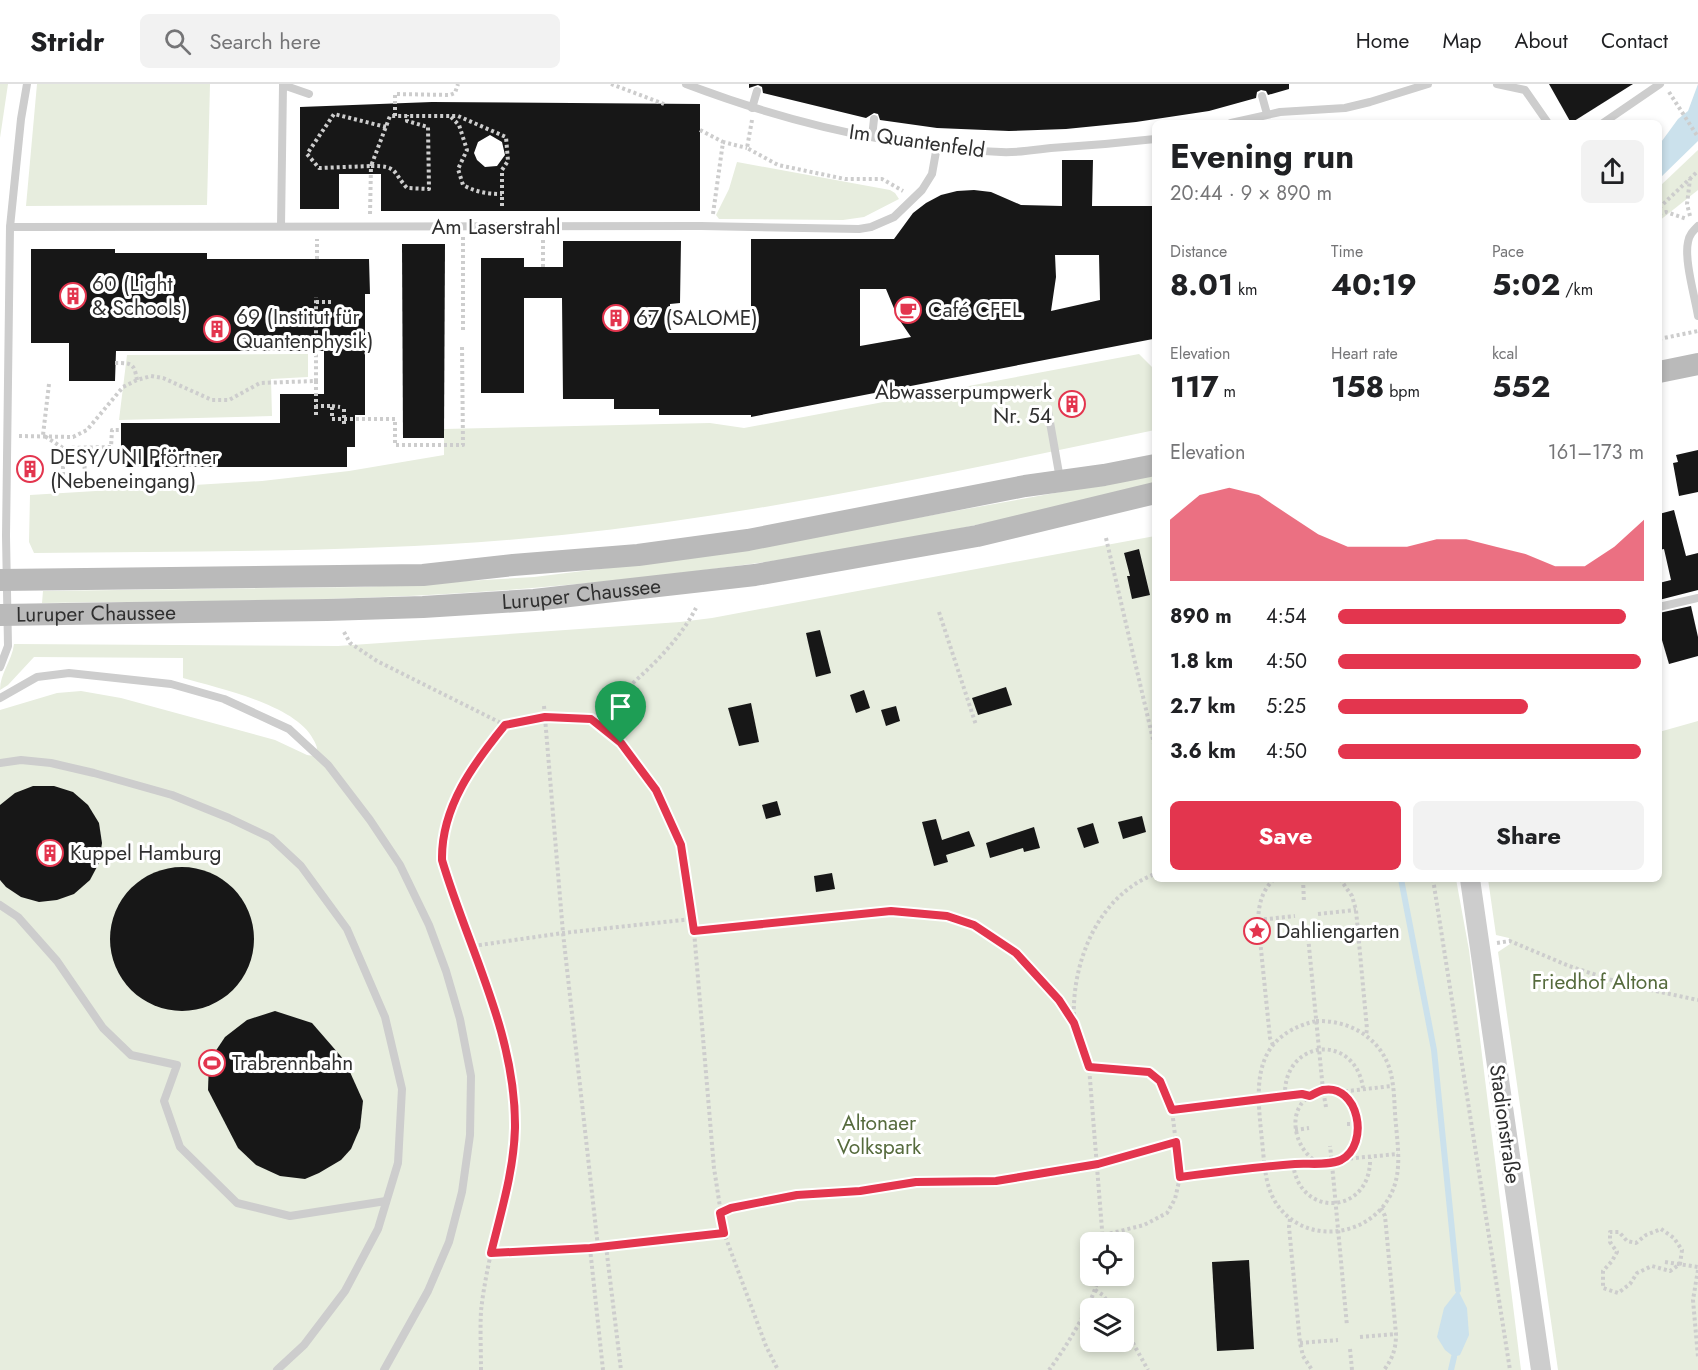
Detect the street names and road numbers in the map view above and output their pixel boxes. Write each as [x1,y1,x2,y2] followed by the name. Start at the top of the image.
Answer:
[847,117,987,165] street label: Im Quantenfeld
[431,212,561,242] street label: Am Laserstrahl
[501,571,663,617] street label: Luruper Chaussee
[16,597,176,630] street label: Luruper Chaussee
[1482,1062,1528,1186] street label: Stadionstraße

